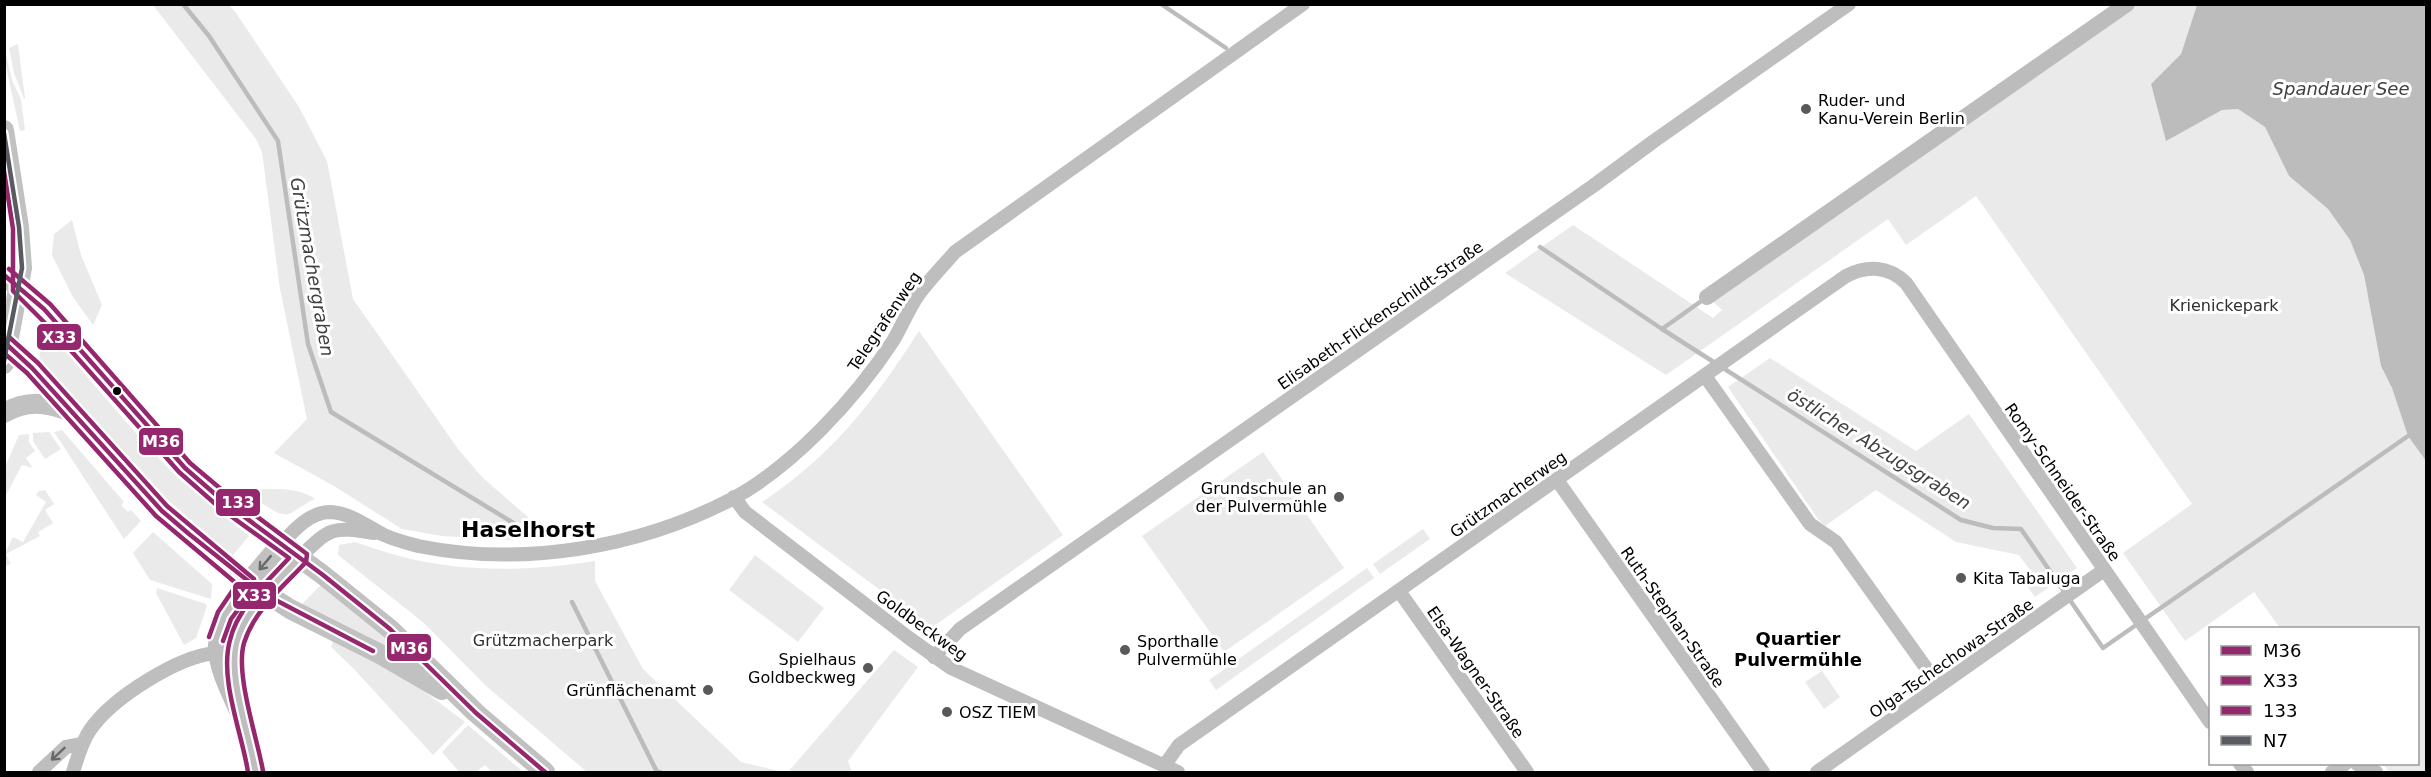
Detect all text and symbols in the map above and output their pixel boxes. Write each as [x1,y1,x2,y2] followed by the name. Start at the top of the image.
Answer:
[2273,78,2409,99] water label: Spandauer See
[1818,91,1965,128] place label: Ruder- und Kanu-Verein Berlin
[1799,102,1813,116] marker: Ruder- und Kanu-Verein Berlin
[286,176,339,358] water label: Grützmachergraben
[1274,237,1486,394] street label: Elisabeth-Flickenschildt-Straße
[843,268,925,376] street label: Telegrafenweg
[2169,296,2279,315] park label: Krienickepark
[36,323,82,351] line badge: X33
[42,328,76,347] text: X33
[1784,383,1975,514] water label: östlicher Abzugsgraben
[111,385,123,397] unlabelled marker
[2001,400,2124,565] street label: Romy-Schneider-Straße
[138,427,184,456] line badge: M36
[142,432,180,451] text: M36
[1446,447,1570,542] street label: Grützmacherweg
[1196,479,1327,516] place label: Grundschule an der Pulvermühle
[215,488,261,517] line badge: 133
[1332,490,1346,504] marker: Grundschule an der Pulvermühle
[221,493,255,512] text: 133
[461,517,596,542] district label: Haselhorst
[1617,543,1728,691] street label: Ruth-Stephan-Straße
[258,555,272,570] one-way arrow
[1973,569,2081,588] place label: Kita Tabaluga
[1954,571,1968,585] marker: Kita Tabaluga
[232,581,277,610] line badge: X33
[237,586,271,605] text: X33
[872,586,971,665] street label: Goldbeckweg
[1866,595,2037,722] street label: Olga-Tschechowa-Straße
[1423,603,1528,742] street label: Elsa-Wagner-Straße
[2209,627,2419,765] legend
[1734,628,1862,670] district label: Quartier Pulvermühle
[473,631,614,650] park label: Grützmacherpark
[1137,632,1237,669] place label: Sporthalle Pulvermühle
[386,633,432,662] line badge: M36
[390,639,428,658] text: M36
[2263,640,2301,661] text: M36
[1118,643,1132,657] marker: Sporthalle Pulvermühle
[748,650,856,687] place label: Spielhaus Goldbeckweg
[861,661,875,675] marker: Spielhaus Goldbeckweg
[2263,670,2298,691] text: X33
[566,681,696,700] place label: Grünflächenamt
[701,683,715,697] marker: Grünflächenamt
[2263,700,2297,721] text: 133
[959,703,1036,722] place label: OSZ TIEM
[940,705,954,719] marker: OSZ TIEM
[2263,730,2288,751] text: N7
[51,747,66,762] one-way arrow

